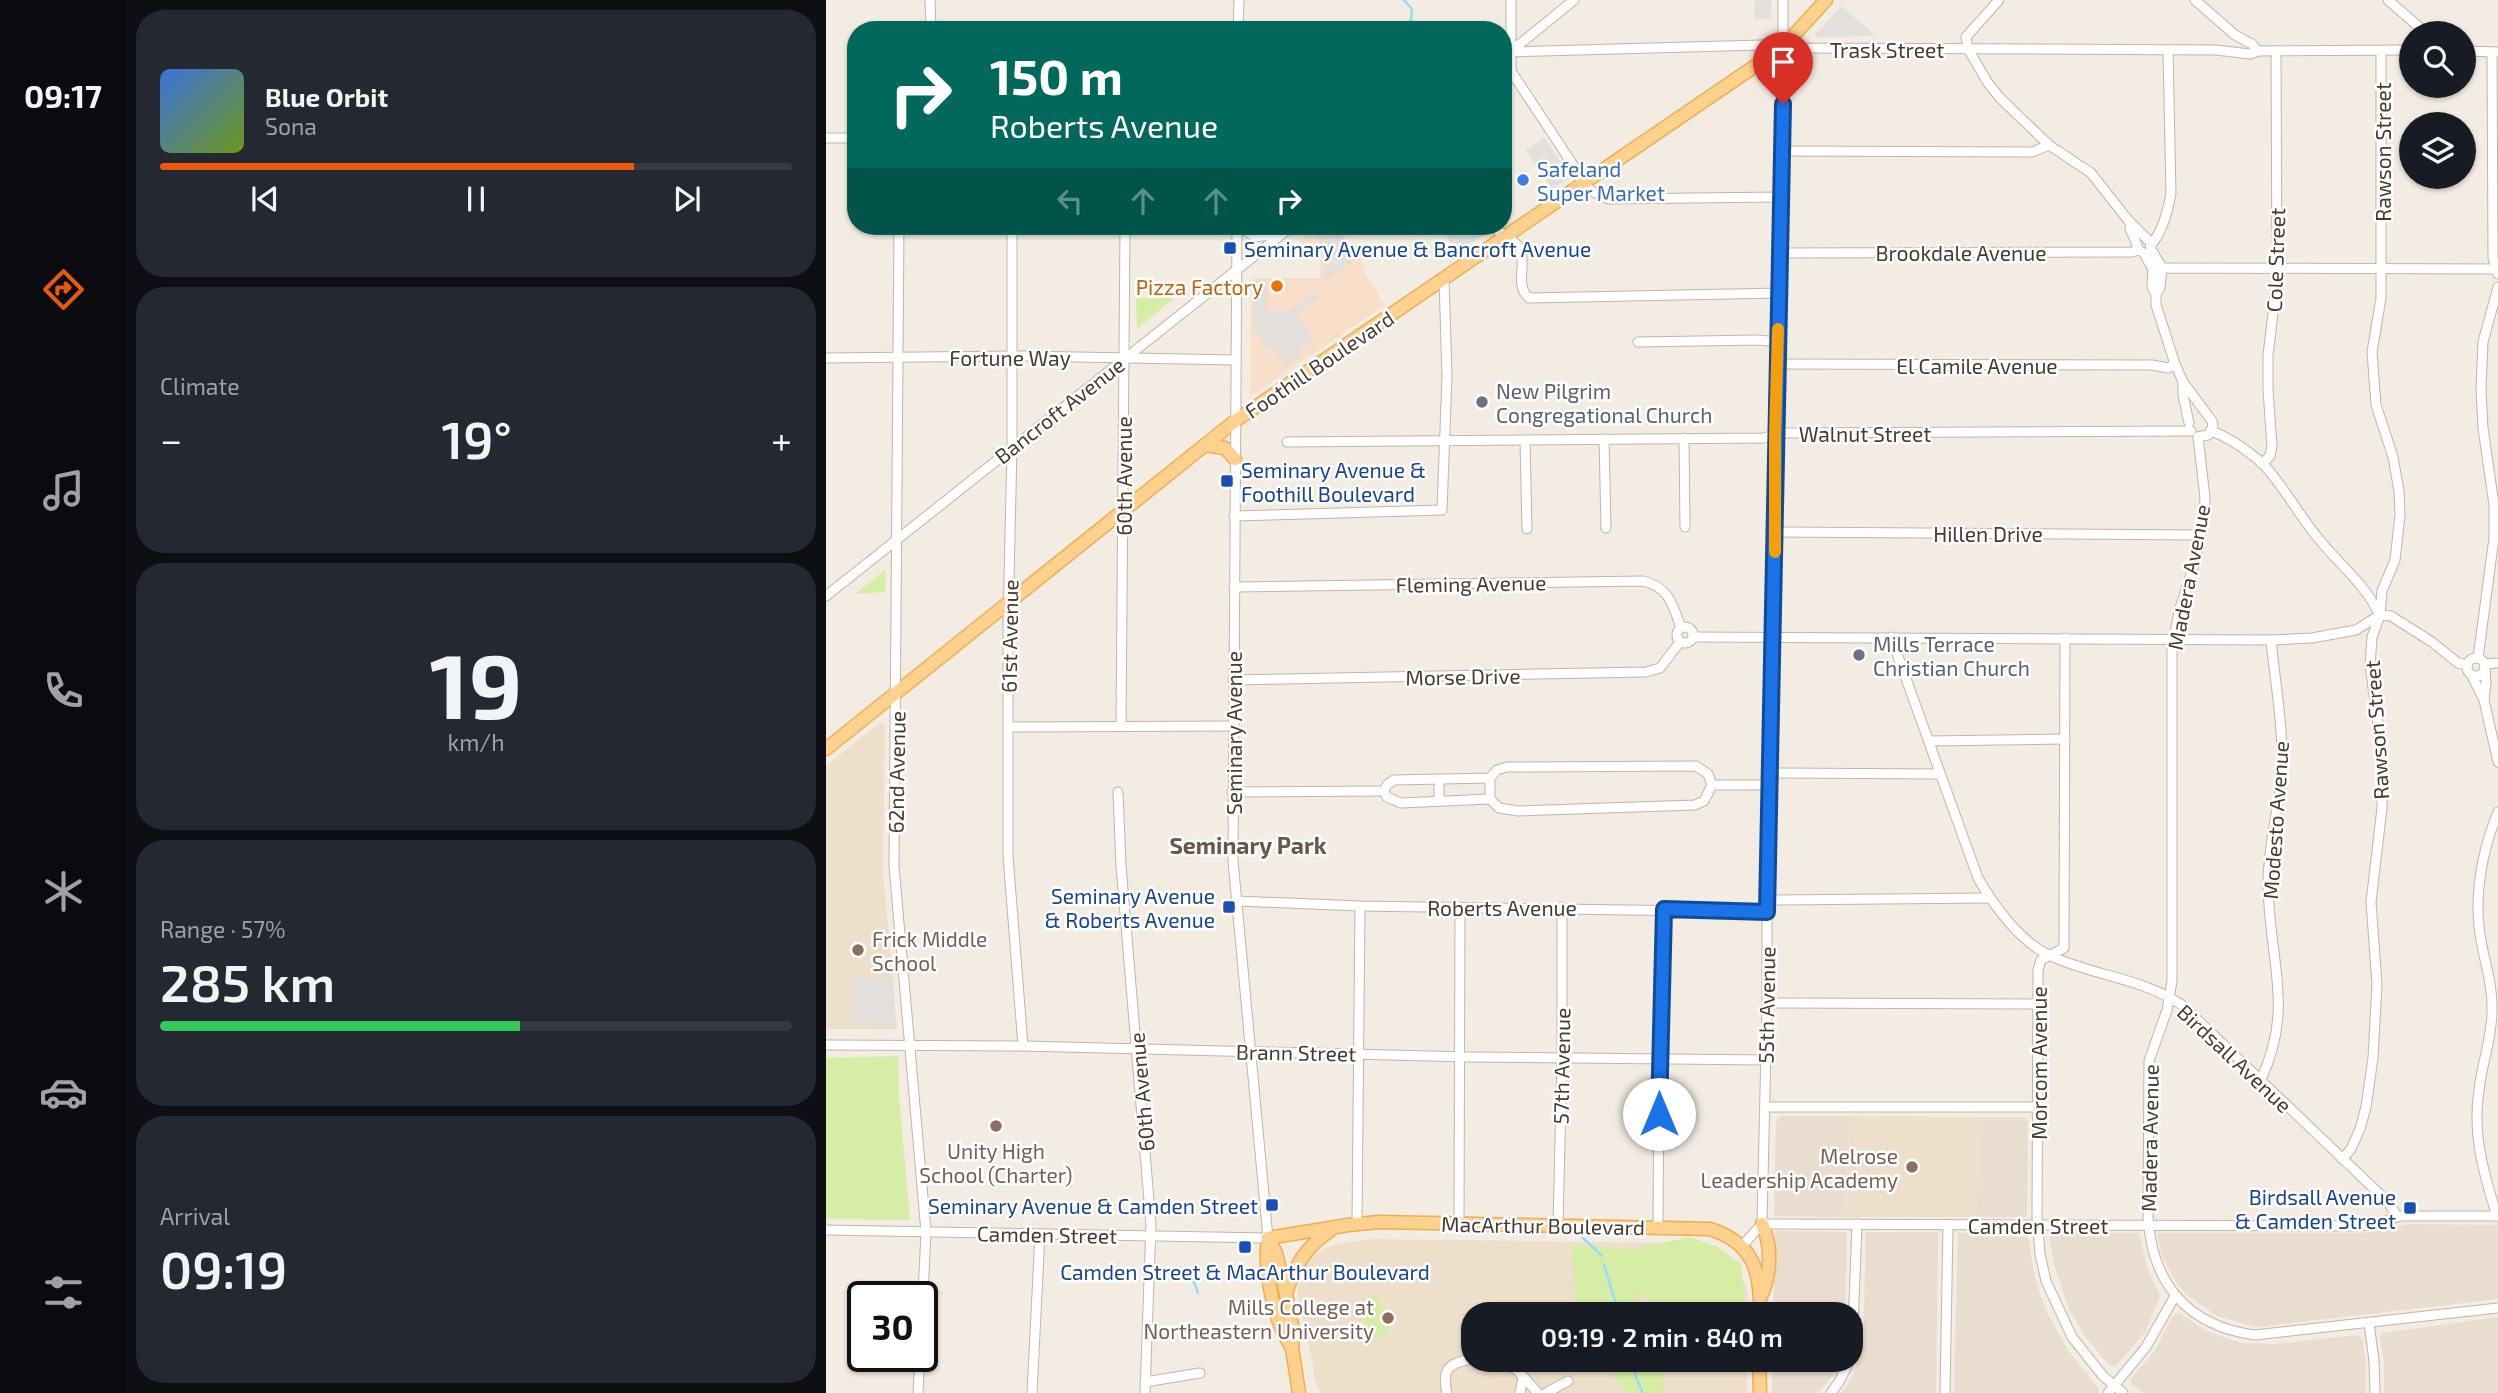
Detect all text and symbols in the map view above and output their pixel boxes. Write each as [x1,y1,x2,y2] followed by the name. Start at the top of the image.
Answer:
[2399,21,2476,189] map controls
[2399,21,2476,98] button: search
[1753,32,1813,104] pin
[1830,37,1944,62] street label: Trask Street
[1764,43,1802,81] icon: arrive
[990,46,1123,105] text: 150 m
[875,49,966,140] icon: right
[24,76,102,114] text: 09:17
[265,81,388,112] text: Blue Orbit
[2370,82,2395,222] street label: Rawson Street
[990,106,1218,144] text: Roberts Avenue
[265,112,317,140] text: Sona
[2399,112,2476,189] button: layers
[1537,156,1665,205] place label: Safeland Super Market
[1515,172,1531,188] marker: Safeland Super Market
[246,180,284,218] icon: previous
[457,180,495,218] icon: pause
[668,180,706,218] icon: next
[1051,182,1089,220] icon: left
[1124,182,1162,220] icon: ahead
[1197,182,1235,220] icon: ahead
[1270,182,1308,220] icon: right
[2261,207,2289,313] street label: Cole Street
[1244,236,1591,261] place label: Seminary Avenue & Bancroft Avenue
[1222,240,1238,256] marker: Seminary Avenue & Bancroft Avenue
[1875,240,2047,265] street label: Brookdale Avenue
[39,265,88,314] icon: directions
[1136,274,1263,299] place label: Pizza Factory
[1269,278,1285,294] marker: Pizza Factory
[1240,305,1398,423] street label: Foothill Boulevard
[949,345,1071,370] street label: Fortune Way
[989,352,1129,468] street label: Bancroft Avenue
[1896,353,2058,378] street label: El Camile Avenue
[160,372,240,400] text: Climate
[1496,378,1712,427] place label: New Pilgrim Congregational Church
[1474,394,1490,410] marker: New Pilgrim Congregational Church
[441,407,512,469] text: 19°
[160,416,182,462] text: −
[771,416,792,462] text: +
[1111,416,1136,536] street label: 60th Avenue
[1799,421,1931,446] street label: Walnut Street
[1241,457,1426,506] place label: Seminary Avenue & Foothill Boulevard
[39,466,88,515] icon: music
[1219,473,1235,489] marker: Seminary Avenue & Foothill Boulevard
[2162,502,2214,652] street label: Madera Avenue
[1933,521,2043,546] street label: Hillen Drive
[1395,569,1547,597] street label: Fleming Avenue
[996,579,1022,693] street label: 61st Avenue
[429,628,523,737] text: 19
[1873,631,2030,680] place label: Mills Terrace Christian Church
[1851,647,1867,663] marker: Mills Terrace Christian Church
[1221,651,1246,815] street label: Seminary Avenue
[2359,659,2393,801] street label: Rawson Street
[1405,662,1521,690] street label: Morse Drive
[39,666,88,715] icon: phone
[882,710,910,834] street label: 62nd Avenue
[447,728,505,756] text: km/h
[2257,740,2293,900] street label: Modesto Avenue
[1169,831,1327,859] district label: Seminary Park
[39,867,88,916] icon: climate
[1044,883,1215,932] place label: Seminary Avenue & Roberts Avenue
[1427,895,1577,920] street label: Roberts Avenue
[1221,899,1237,915] marker: Seminary Avenue & Roberts Avenue
[160,915,286,943] text: Range · 57%
[872,926,987,975] place label: Frick Middle School
[850,942,866,958] marker: Frick Middle School
[1752,946,1780,1064] street label: 55th Avenue
[160,950,335,1012] text: 285 km
[2026,986,2051,1140] street label: Morcom Avenue
[2173,999,2297,1117] street label: Birdsall Avenue
[1547,1007,1575,1125] street label: 57th Avenue
[1123,1031,1159,1153] street label: 60th Avenue
[1236,1038,1356,1066] street label: Brann Street
[2135,1064,2163,1212] street label: Madera Avenue
[39,1068,88,1117] icon: car
[1622,1077,1696,1151] position arrow
[988,1118,1004,1134] marker: Unity High School (Charter)
[919,1138,1073,1187] place label: Unity High School (Charter)
[1701,1143,1898,1192] place label: Melrose Leadership Academy
[1904,1159,1920,1175] marker: Melrose Leadership Academy
[2235,1184,2396,1233] place label: Birdsall Avenue & Camden Street
[928,1193,1258,1218] place label: Seminary Avenue & Camden Street
[1264,1197,1280,1213] marker: Seminary Avenue & Camden Street
[2402,1200,2418,1216] marker: Birdsall Avenue & Camden Street
[160,1202,230,1230] text: Arrival
[1441,1211,1645,1239] street label: MacArthur Boulevard
[1968,1213,2108,1238] street label: Camden Street
[977,1220,1117,1248] street label: Camden Street
[160,1237,287,1299] text: 09:19
[1237,1239,1253,1255] marker: Camden Street & MacArthur Boulevard
[1060,1259,1430,1284] place label: Camden Street & MacArthur Boulevard
[39,1268,88,1317] icon: filters
[847,1281,938,1372] speed limit sign: 30
[1144,1294,1374,1343] place label: Mills College at Northeastern University
[1380,1310,1396,1326] marker: Mills College at Northeastern University
[1541,1321,1783,1352] text: 09:19 · 2 min · 840 m

